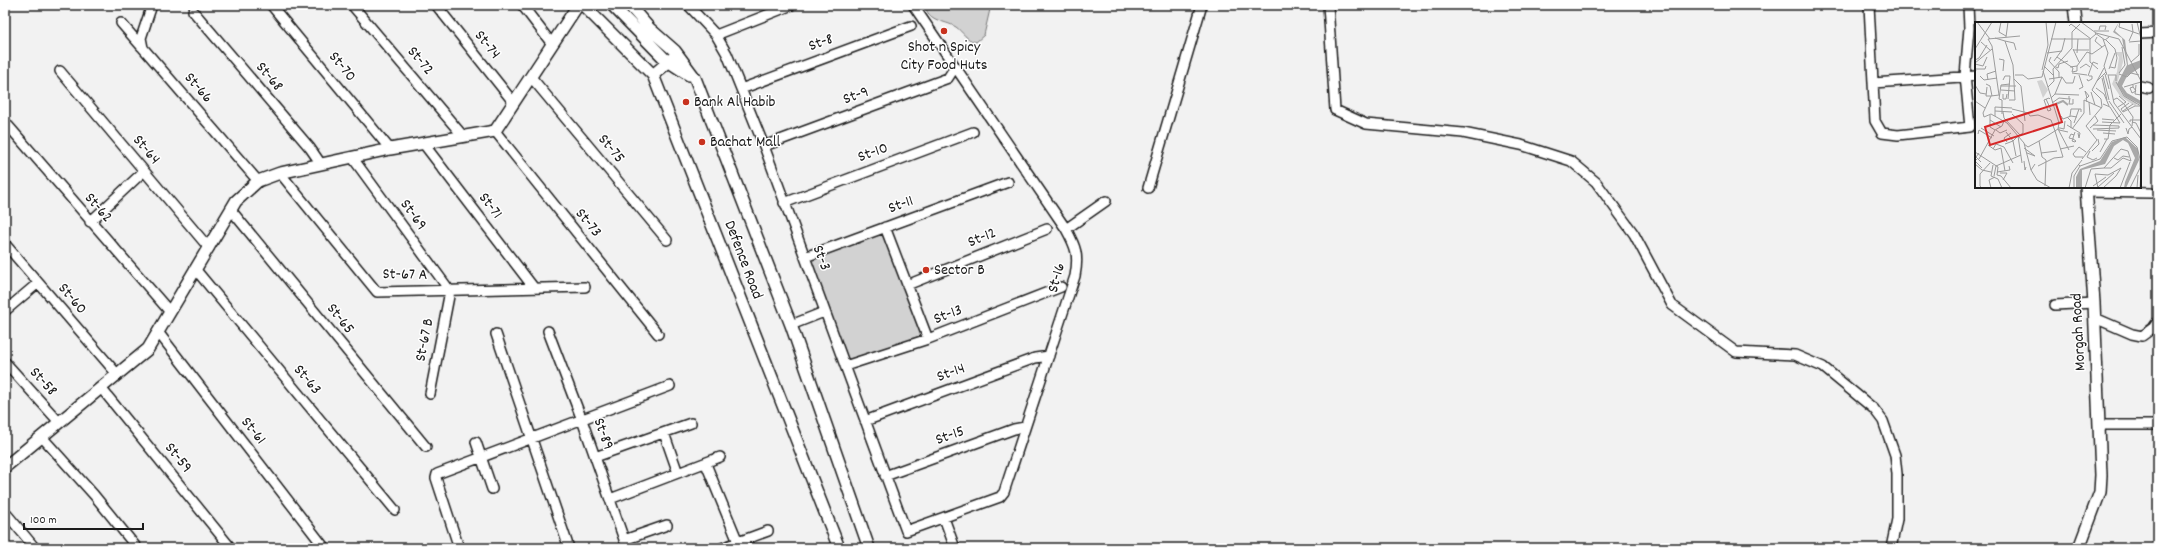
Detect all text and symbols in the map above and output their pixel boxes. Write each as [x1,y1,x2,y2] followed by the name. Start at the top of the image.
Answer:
[1975,22,2141,188] inset map
[468,26,506,64] street label: St-74
[939,26,949,36] marker: Shot n Spicy City Food Huts
[805,28,837,58] street label: St-8
[900,36,988,77] place label: Shot n Spicy City Food Huts
[401,42,439,80] street label: St-72
[323,47,361,87] street label: St-70
[250,57,288,97] street label: St-68
[178,68,218,109] street label: St-66
[840,81,872,111] street label: St-9
[694,91,775,114] place label: Bank Al Habib
[681,97,691,107] marker: Bank Al Habib
[592,129,630,169] street label: St-75
[127,130,165,170] street label: St-64
[710,131,781,154] place label: Bachat Mall
[697,137,707,147] marker: Bachat Mall
[855,137,891,169] street label: St-10
[78,188,118,228] street label: St-62
[472,188,508,224] street label: St-71
[885,190,917,220] street label: St-11
[394,195,432,235] street label: St-69
[569,203,607,243] street label: St-73
[717,217,769,303] street label: Defence Road
[964,222,1000,254] street label: St-12
[806,242,836,274] street label: St-3
[934,259,985,282] place label: Sector B
[1042,260,1072,295] street label: St-16
[382,263,428,287] street label: St-67 A
[921,265,931,275] marker: Sector B
[52,278,92,320] street label: St-60
[2065,293,2093,371] street label: Morgah Road
[320,299,360,339] street label: St-65
[930,299,966,331] street label: St-13
[410,316,440,364] street label: St-67 B
[934,357,968,389] street label: St-14
[287,360,327,400] street label: St-63
[24,362,62,402] street label: St-58
[235,412,271,450] street label: St-61
[587,415,619,453] street label: St-89
[932,420,968,452] street label: St-15
[159,438,197,478] street label: St-59
[24,505,143,531] scale bar
[30,512,57,529] text: 100 m

